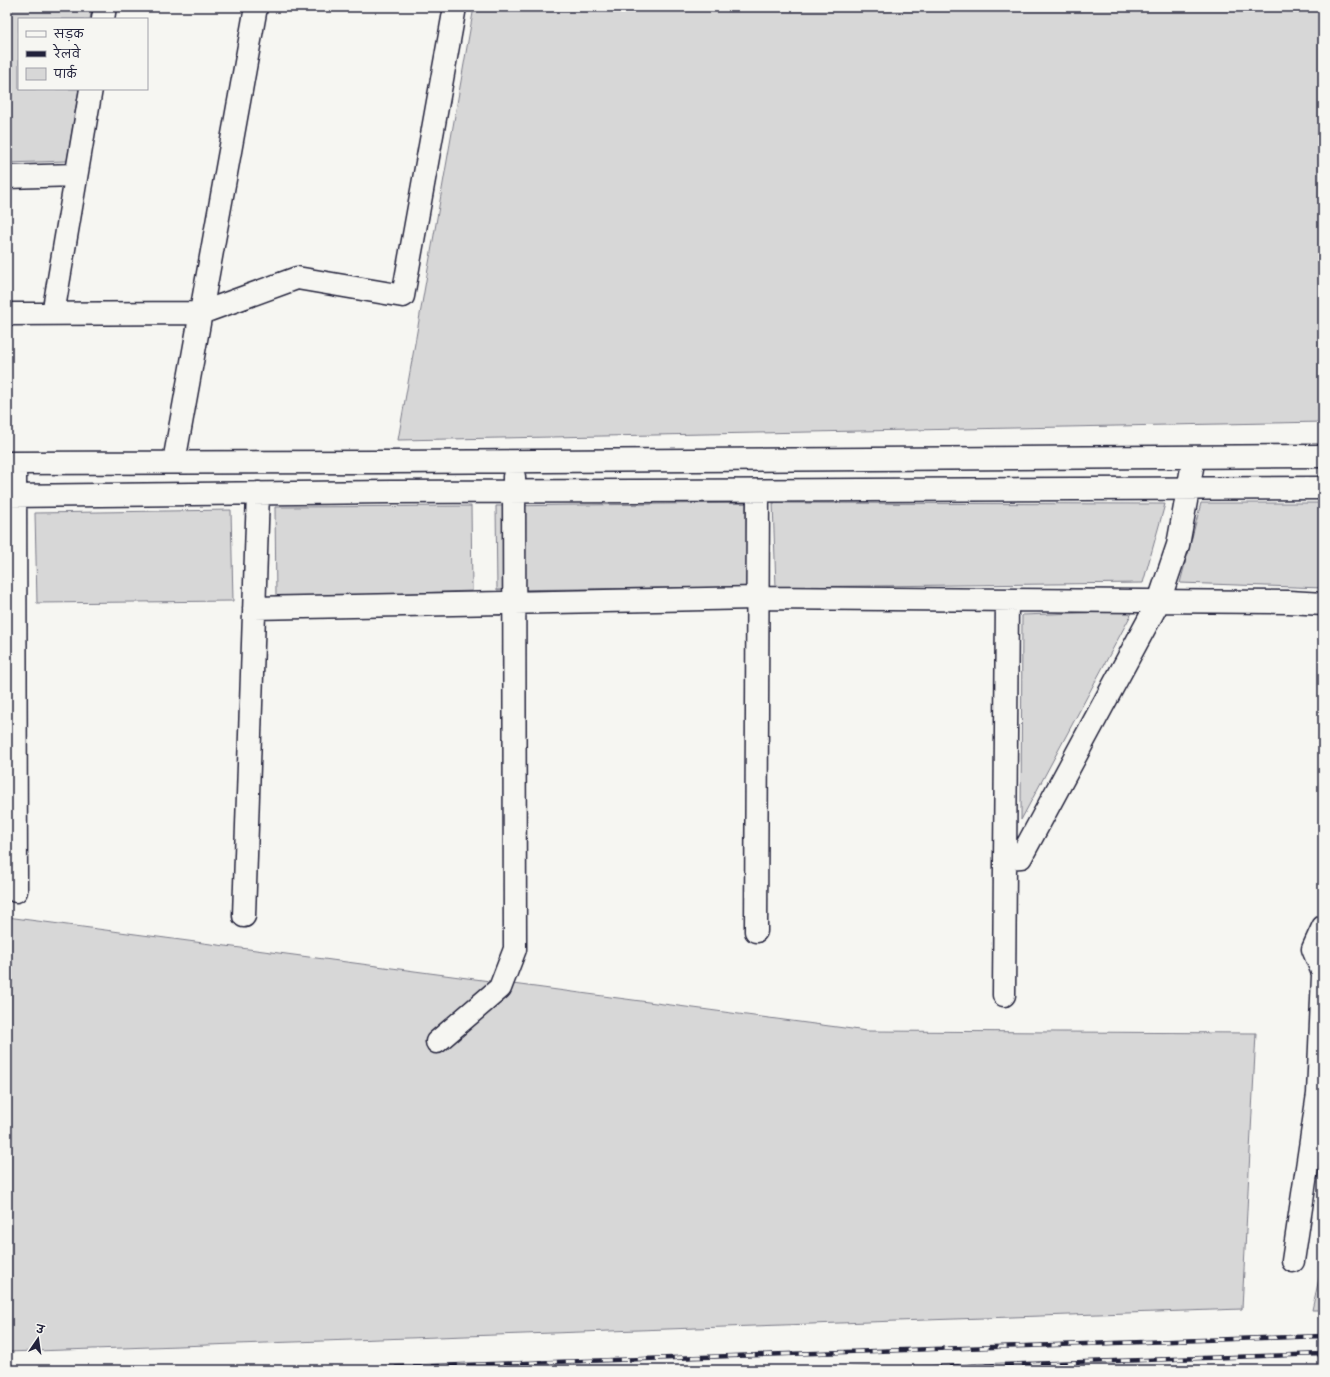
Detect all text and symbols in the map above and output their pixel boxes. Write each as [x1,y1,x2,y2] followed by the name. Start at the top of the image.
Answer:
[18,18,148,90] legend
[53,23,85,45] text: सड़क
[52,43,81,65] text: रेलवे
[53,63,78,85] text: पार्क
[18,1319,58,1359] north arrow
[33,1319,47,1340] text: उ

